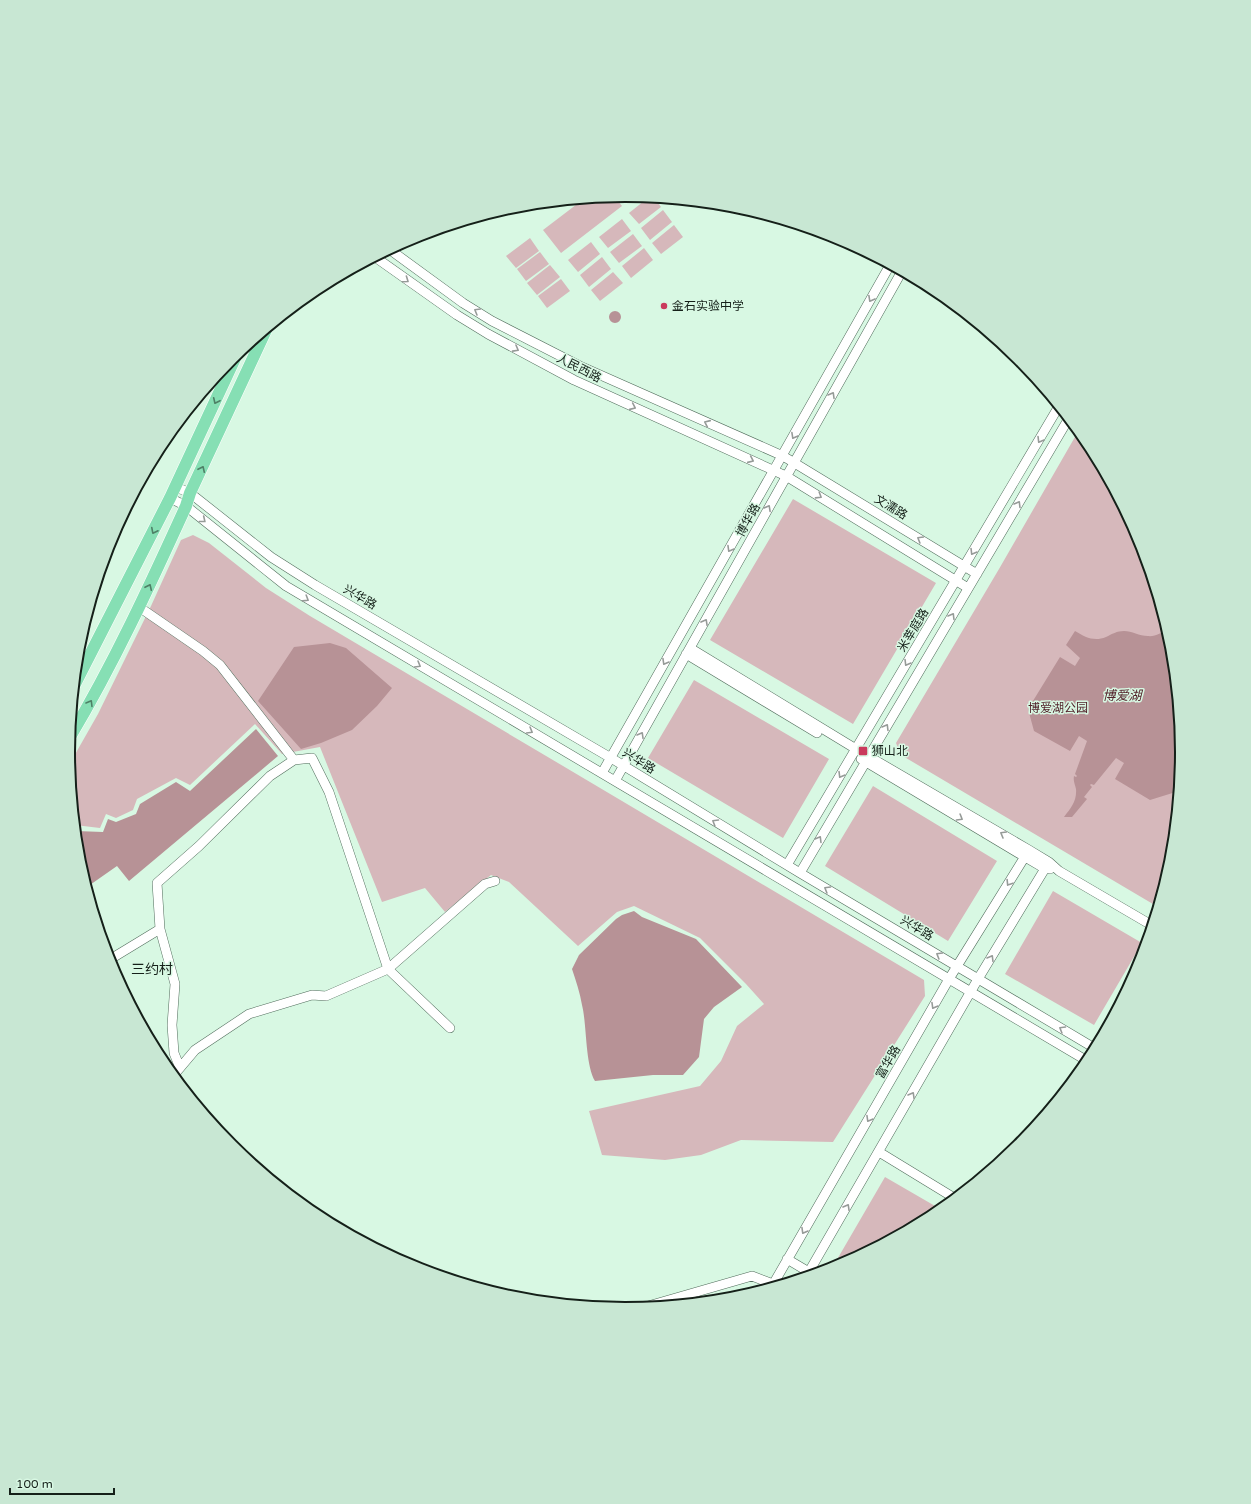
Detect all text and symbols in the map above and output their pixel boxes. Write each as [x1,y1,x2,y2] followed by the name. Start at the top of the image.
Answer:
[402,275,409,282] one-way arrow
[869,294,876,302] one-way arrow
[672,299,744,313] place label: 金石实验中学
[659,301,669,311] marker: 金石实验中学
[474,309,481,316] one-way arrow
[512,344,519,351] one-way arrow
[554,351,604,385] street label: 人民西路
[827,392,834,399] one-way arrow
[213,396,221,404] one-way arrow
[628,402,636,410] one-way arrow
[704,420,711,428] one-way arrow
[791,432,798,439] one-way arrow
[1037,436,1044,443] one-way arrow
[747,455,755,463] one-way arrow
[197,465,205,473] one-way arrow
[815,491,822,499] one-way arrow
[872,492,910,522] street label: 文濡路
[733,501,763,539] street label: 博华路
[1013,501,1021,508] one-way arrow
[763,505,771,512] one-way arrow
[198,515,205,522] one-way arrow
[151,526,159,534] one-way arrow
[917,536,924,543] one-way arrow
[727,545,734,552] one-way arrow
[971,548,978,555] one-way arrow
[341,582,379,612] street label: 兴华路
[144,584,152,592] one-way arrow
[302,594,309,601] one-way arrow
[895,606,931,654] street label: 米莘庭路
[947,613,954,620] one-way arrow
[700,619,707,626] one-way arrow
[663,658,670,665] one-way arrow
[904,659,912,666] one-way arrow
[414,660,421,667] one-way arrow
[1102,688,1143,704] water label: 博爱湖
[85,700,92,707] one-way arrow
[1028,701,1088,715] park label: 博爱湖公园
[881,724,888,732] one-way arrow
[526,726,533,733] one-way arrow
[636,732,643,739] one-way arrow
[872,744,908,758] place label: 狮山北
[857,745,869,757] marker: 狮山北
[620,746,658,776] street label: 兴华路
[838,771,845,778] one-way arrow
[956,813,963,821] one-way arrow
[712,819,719,827] one-way arrow
[1000,832,1007,839] one-way arrow
[815,836,822,843] one-way arrow
[1006,879,1013,886] one-way arrow
[824,887,831,894] one-way arrow
[898,913,936,943] street label: 兴华路
[936,953,943,960] one-way arrow
[986,955,993,962] one-way arrow
[131,961,173,978] district label: 三约村
[931,1002,938,1009] one-way arrow
[1059,1026,1067,1033] one-way arrow
[873,1043,903,1081] street label: 富华路
[908,1092,915,1099] one-way arrow
[866,1114,873,1122] one-way arrow
[842,1204,849,1211] one-way arrow
[801,1227,808,1234] one-way arrow
[10,1470,114,1496] scale bar
[16,1477,53,1491] text: 100 m

